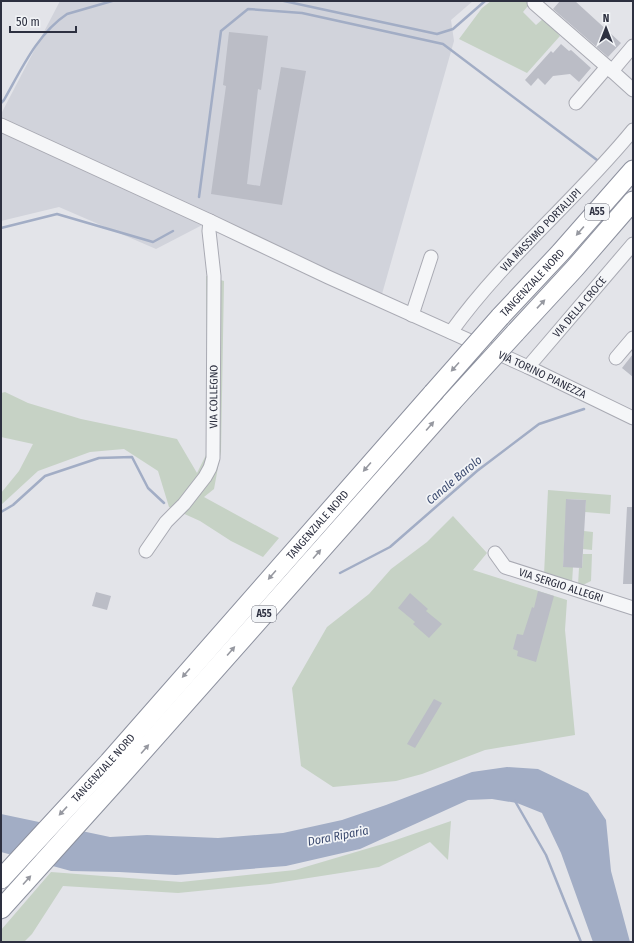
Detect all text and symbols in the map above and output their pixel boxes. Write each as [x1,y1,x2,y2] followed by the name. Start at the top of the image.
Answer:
[10,8,76,34] scale bar
[586,8,626,48] north arrow
[603,12,609,25] text: N
[16,15,40,29] text: 50 m
[498,186,583,274] street label: VIA MASSIMO PORTALUPI
[585,204,609,220] road number: A55
[575,226,584,236] one-way arrow
[497,246,567,319] street label: TANGENZIALE NORD
[550,274,609,340] street label: VIA DELLA CROCE
[536,299,546,309] one-way arrow
[496,348,589,401] street label: VIA TORINO PIANEZZA
[451,362,460,372] one-way arrow
[207,365,220,429] street label: VIA COLLEGNO
[426,421,435,431] one-way arrow
[423,453,485,507] water label: Canale Barolo
[362,462,371,472] one-way arrow
[284,487,351,562] street label: TANGENZIALE NORD
[313,549,322,559] one-way arrow
[517,565,605,605] street label: VIA SERGIO ALLEGRI
[268,571,277,580] one-way arrow
[252,606,276,622] road number: A55
[226,647,235,656] one-way arrow
[182,668,191,679] one-way arrow
[69,731,137,805] street label: TANGENZIALE NORD
[140,744,150,754] one-way arrow
[59,806,68,816] one-way arrow
[306,823,370,849] water label: Dora Riparia
[22,875,31,884] one-way arrow

